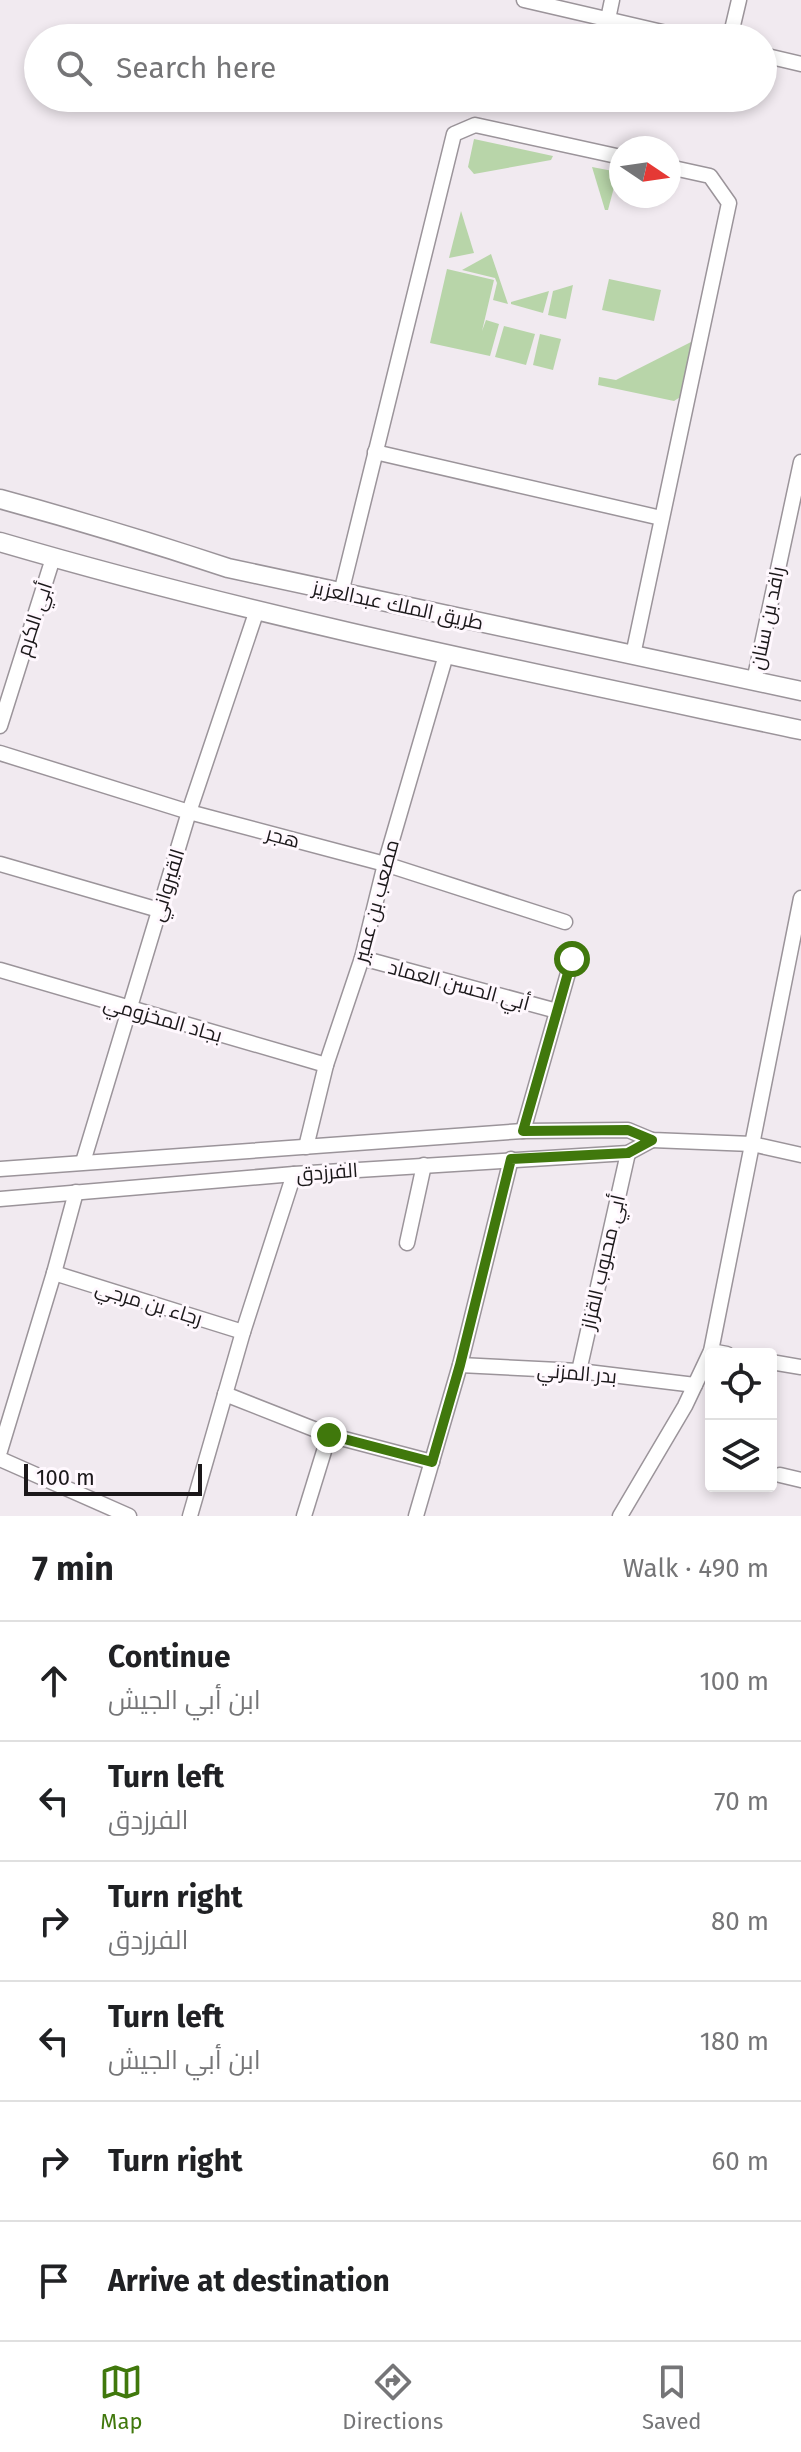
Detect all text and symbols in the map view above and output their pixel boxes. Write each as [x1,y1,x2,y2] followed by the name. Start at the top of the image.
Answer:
[24,24,777,112] search box
[52,46,96,90] icon: search
[116,50,276,86] text: Search here
[609,136,681,208] north arrow
[744,564,791,672] street label: رافد بن سنان
[309,575,486,636] street label: طريق الملك عبدالعزيز
[11,579,61,660] street label: أبي الكرم
[263,821,303,853] street label: هجر
[348,837,405,966] street label: مصعب بن عمير
[145,846,193,925] street label: القيرواني
[554,941,590,977] route start
[385,955,532,1019] street label: أبي الحسن العماد
[100,991,225,1051] street label: بجاد المخزومي
[295,1158,359,1187] street label: الفرزدق
[576,1192,634,1334] street label: أبي محبوب القزاز
[91,1275,205,1334] street label: رجاء بن مرجي
[705,1348,777,1492] map controls
[705,1348,777,1420] button: locate
[536,1358,618,1392] street label: بدر المزني
[311,1417,347,1453] route end
[705,1420,777,1492] button: layers
[24,1460,202,1496] scale bar
[36,1464,95,1491] text: 100 m
[32,1548,114,1589] text: 7 min
[623,1553,769,1584] text: Walk · 490 m
[108,1639,231,1675] text: Continue
[32,1659,76,1703] icon: ahead
[700,1666,769,1697] text: 100 m
[108,1685,261,1716] text: ابن أبي الجيش
[108,1759,224,1795] text: Turn left
[32,1779,76,1823] icon: left
[714,1786,769,1817] text: 70 m
[108,1805,188,1836] text: الفرزدق
[108,1879,243,1915] text: Turn right
[32,1899,76,1943] icon: right
[711,1906,769,1937] text: 80 m
[108,1925,188,1956] text: الفرزدق
[108,1999,224,2035] text: Turn left
[32,2019,76,2063] icon: left
[700,2026,769,2057] text: 180 m
[108,2045,261,2076] text: ابن أبي الجيش
[32,2139,76,2183] icon: right
[108,2143,243,2179] text: Turn right
[711,2146,769,2177] text: 60 m
[32,2259,76,2303] icon: arrive
[108,2263,390,2299] text: Arrive at destination
[99,2360,143,2435] tab: Map
[342,2360,443,2435] tab: Directions
[642,2360,702,2435] tab: Saved

